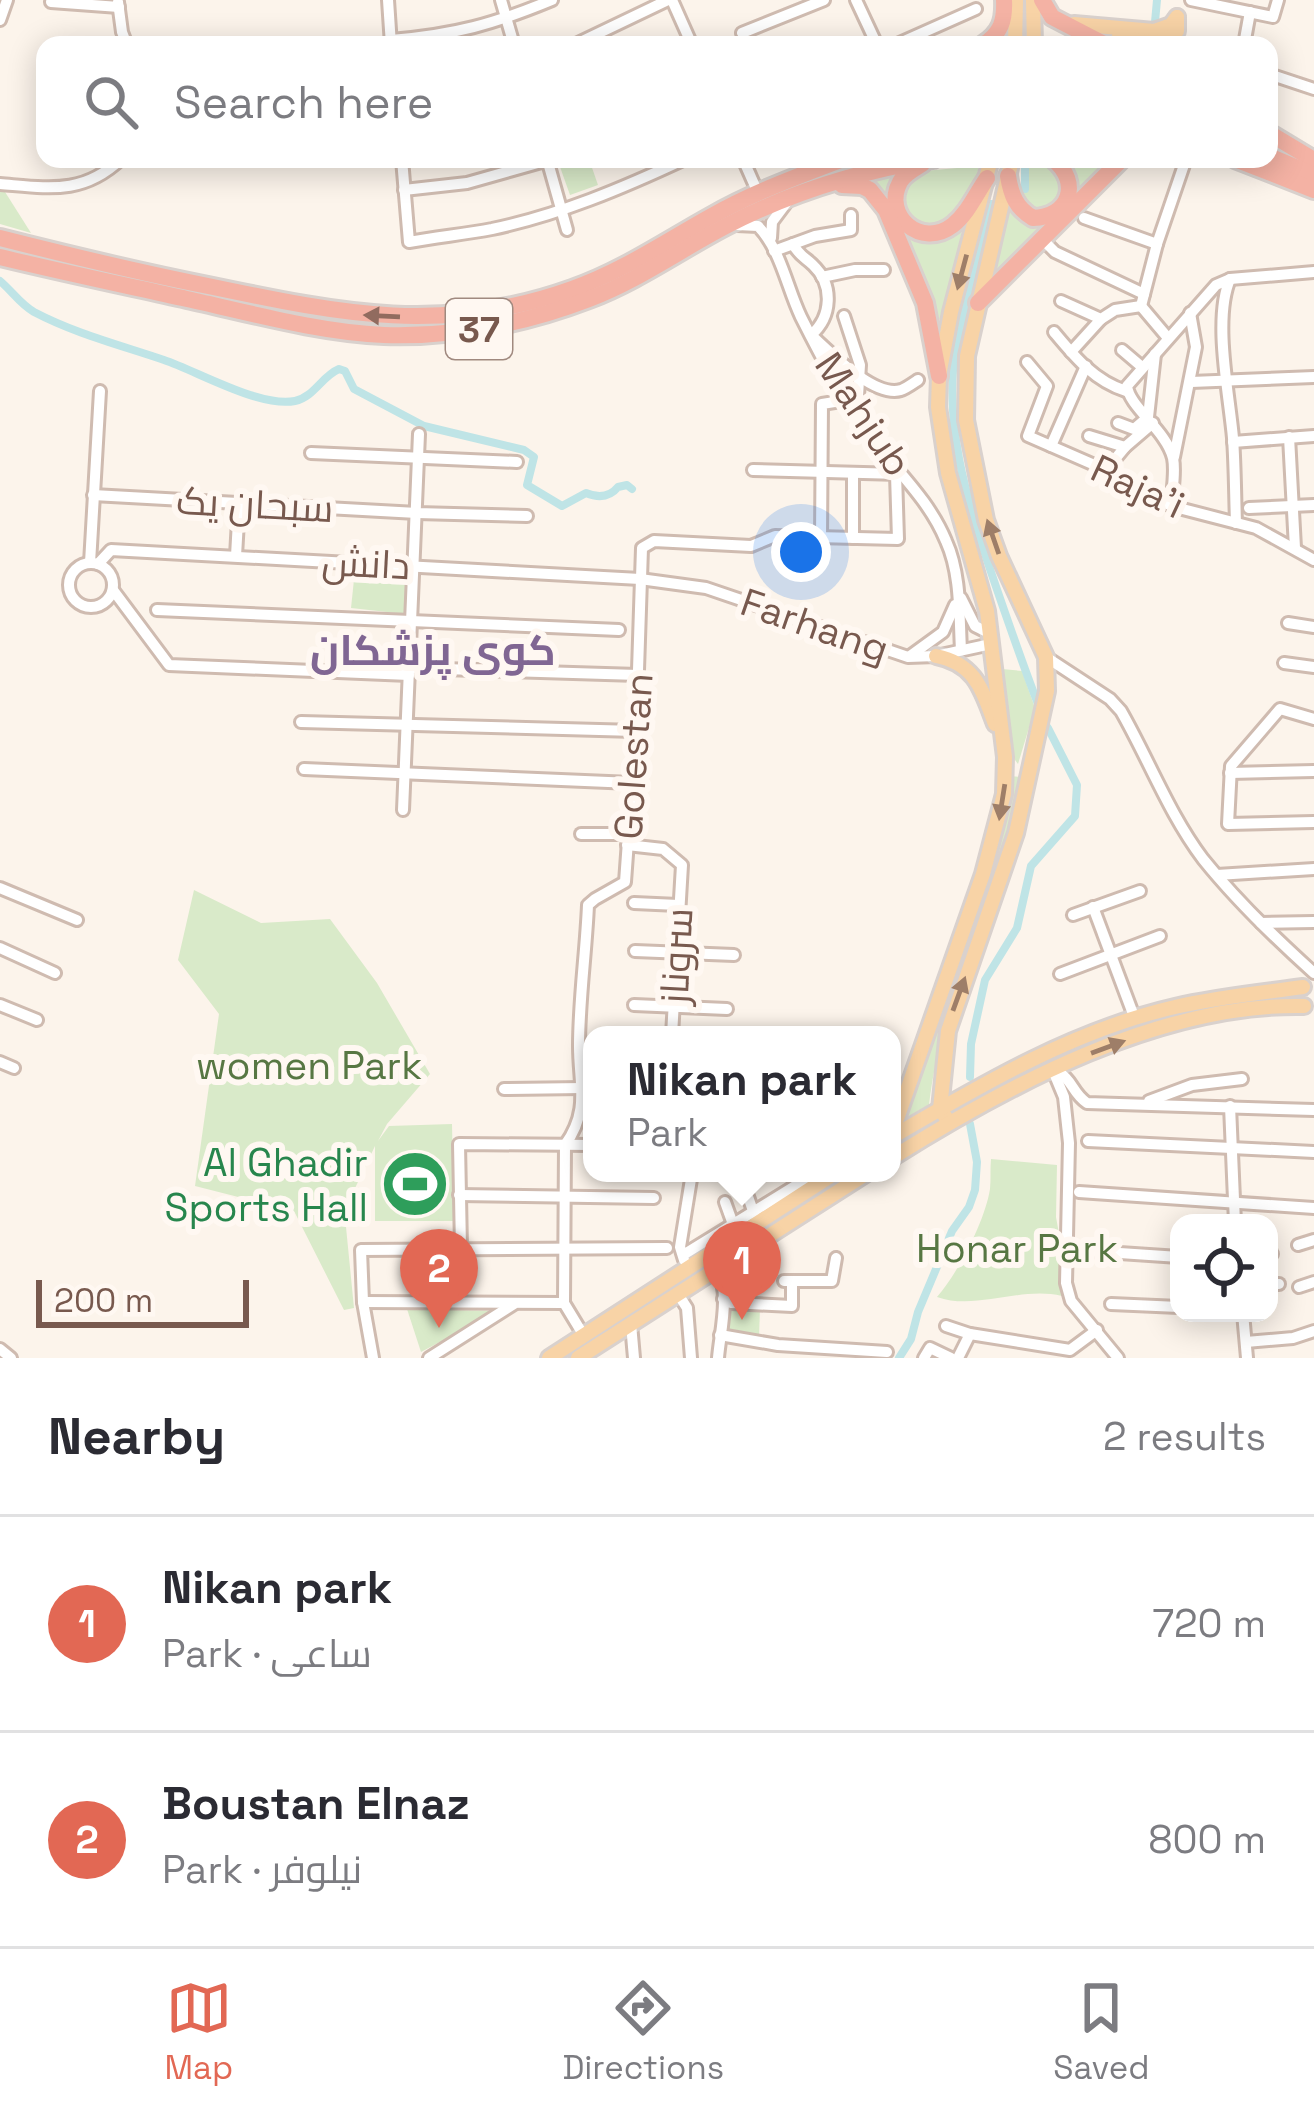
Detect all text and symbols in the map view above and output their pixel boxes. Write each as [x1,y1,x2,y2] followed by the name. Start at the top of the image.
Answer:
[36,36,1278,168] search box
[78,69,144,135] icon: search
[174,74,433,131] text: Search here
[951,254,970,291] one-way arrow
[446,299,512,359] road number: 37
[362,306,400,325] one-way arrow
[804,343,923,485] street label: Mahjub
[1083,444,1192,529] street label: Raja'i
[175,476,335,533] street label: سبحان یک
[982,519,1001,555] one-way arrow
[771,522,831,582] your location
[321,537,411,590] street label: دانش
[734,577,895,674] street label: Farhang
[310,624,556,680] district label: کوی پزشکان
[603,671,664,841] street label: Golestan
[992,784,1011,822] one-way arrow
[649,906,703,1008] street label: سروناز
[951,976,969,1012] one-way arrow
[583,1026,901,1182] popup
[1090,1037,1126,1055] one-way arrow
[196,1041,422,1090] park label: women Park
[627,1051,857,1108] text: Nikan park
[627,1108,708,1157] text: Park
[165,1138,368,1232] place label: Al Ghadir Sports Hall
[380,1149,450,1219] sports icon: Al Ghadir Sports Hall
[1170,1214,1278,1322] map controls
[1170,1214,1278,1322] button: locate
[703,1221,781,1320] pin: 1
[916,1224,1118,1273] park label: Honar Park
[400,1229,478,1328] pin: 2
[36,1274,249,1327] scale bar
[54,1280,153,1322] text: 200 m
[48,1404,225,1469] text: Nearby
[1103,1412,1266,1461] text: 2 results
[162,1559,392,1616] text: Nikan park
[78,1599,96,1648] text: 1
[1152,1599,1266,1648] text: 720 m
[162,1629,372,1678] text: Park · ساعی
[162,1775,470,1832] text: Boustan Elnaz
[75,1815,99,1864] text: 2
[1148,1815,1266,1864] text: 800 m
[162,1845,362,1894] text: Park · نیلوفر
[165,1975,233,2089] tab: Map
[562,1975,724,2089] tab: Directions
[1053,1975,1149,2089] tab: Saved

